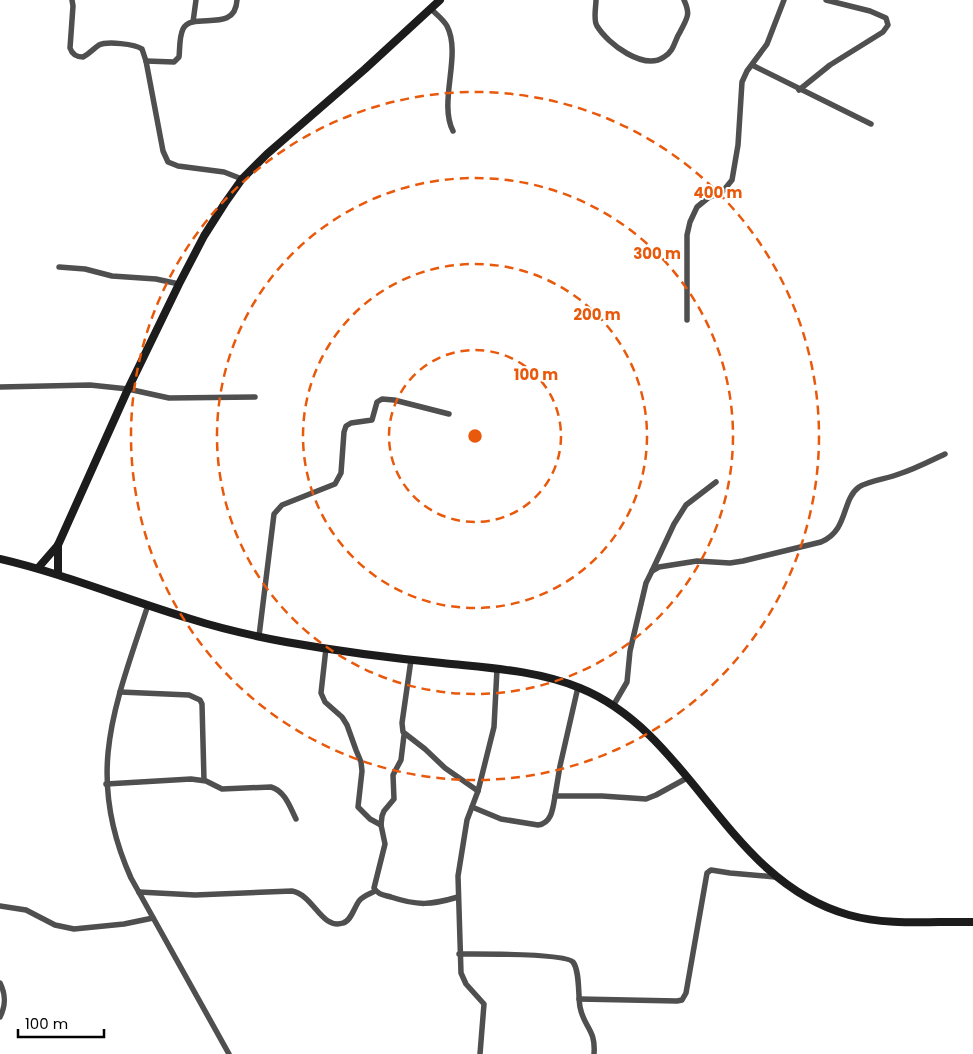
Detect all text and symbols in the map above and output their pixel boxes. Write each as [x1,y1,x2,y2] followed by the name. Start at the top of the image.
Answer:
[694,182,743,203] text: 400 m
[633,243,681,264] text: 300 m
[573,304,621,325] text: 200 m
[514,364,558,385] text: 100 m
[466,427,484,445] centre of rings
[18,1006,104,1038] scale bar
[25,1013,68,1034] text: 100 m

